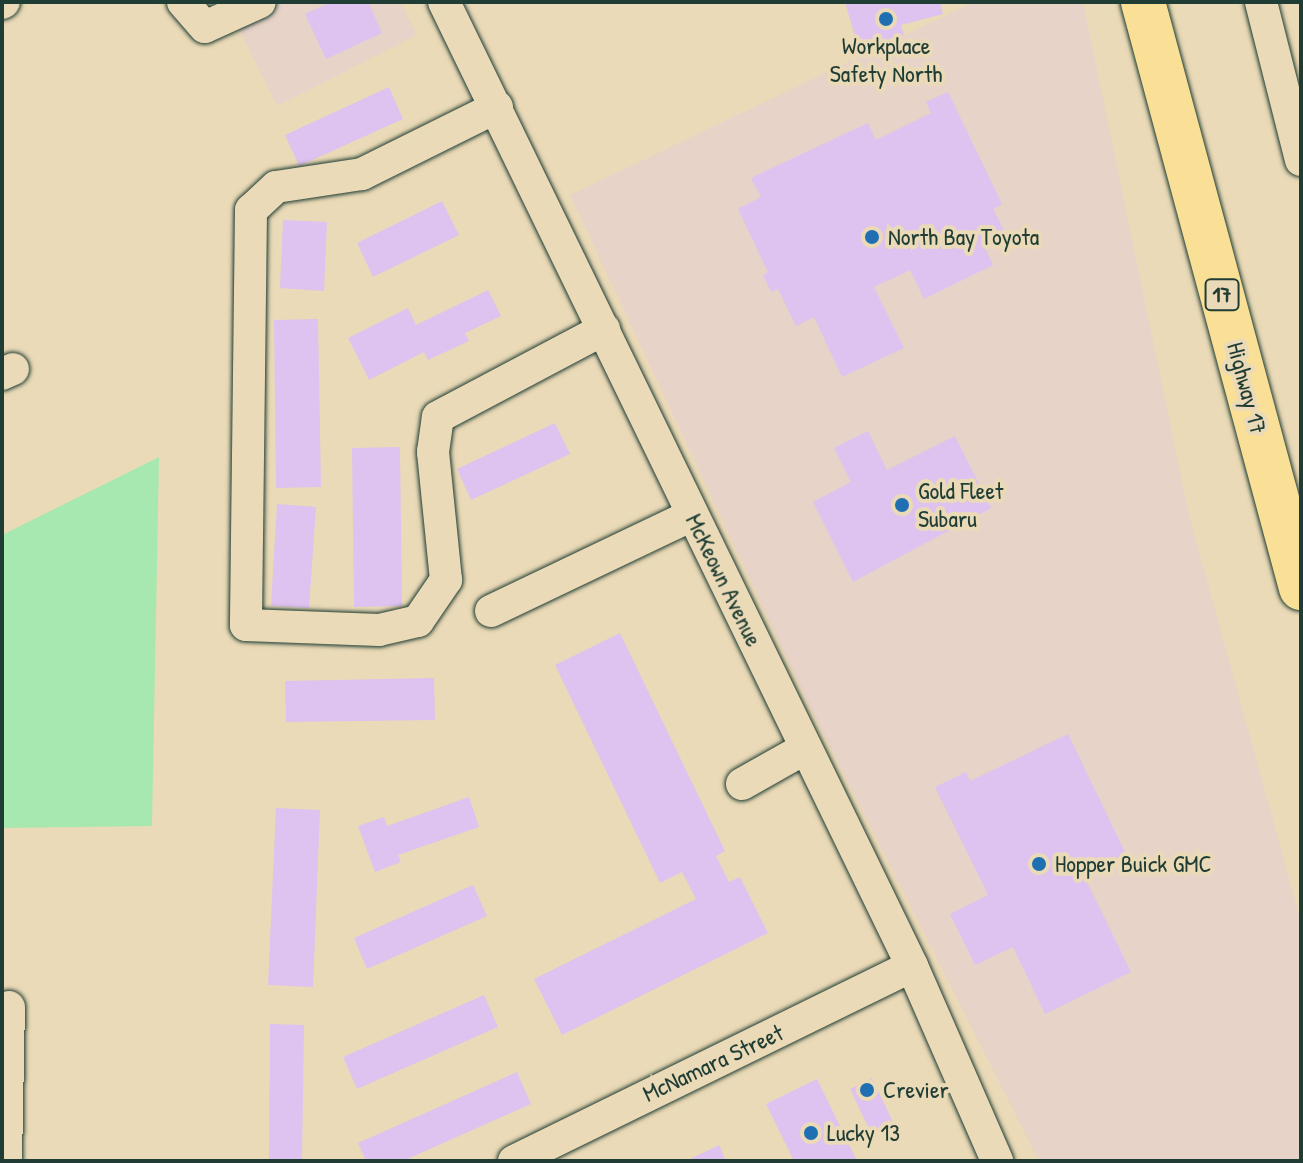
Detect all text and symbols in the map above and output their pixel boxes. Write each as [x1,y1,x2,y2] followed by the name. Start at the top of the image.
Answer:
[877,10,895,28] marker: Workplace Safety North
[830,32,942,88] place label: Workplace Safety North
[888,223,1039,251] place label: North Bay Toyota
[863,228,881,246] marker: North Bay Toyota
[1204,277,1240,313] road number: 17
[1221,339,1273,437] street label: Highway 17
[918,477,1003,533] place label: Gold Fleet Subaru
[893,496,911,514] marker: Gold Fleet Subaru
[680,509,768,651] street label: McKeown Avenue
[1055,850,1212,878] place label: Hopper Buick GMC
[1030,855,1048,873] marker: Hopper Buick GMC
[638,1018,788,1108] street label: McNamara Street
[883,1076,949,1104] place label: Crevier
[858,1081,876,1099] marker: Crevier
[827,1119,900,1147] place label: Lucky 13
[802,1124,820,1142] marker: Lucky 13

